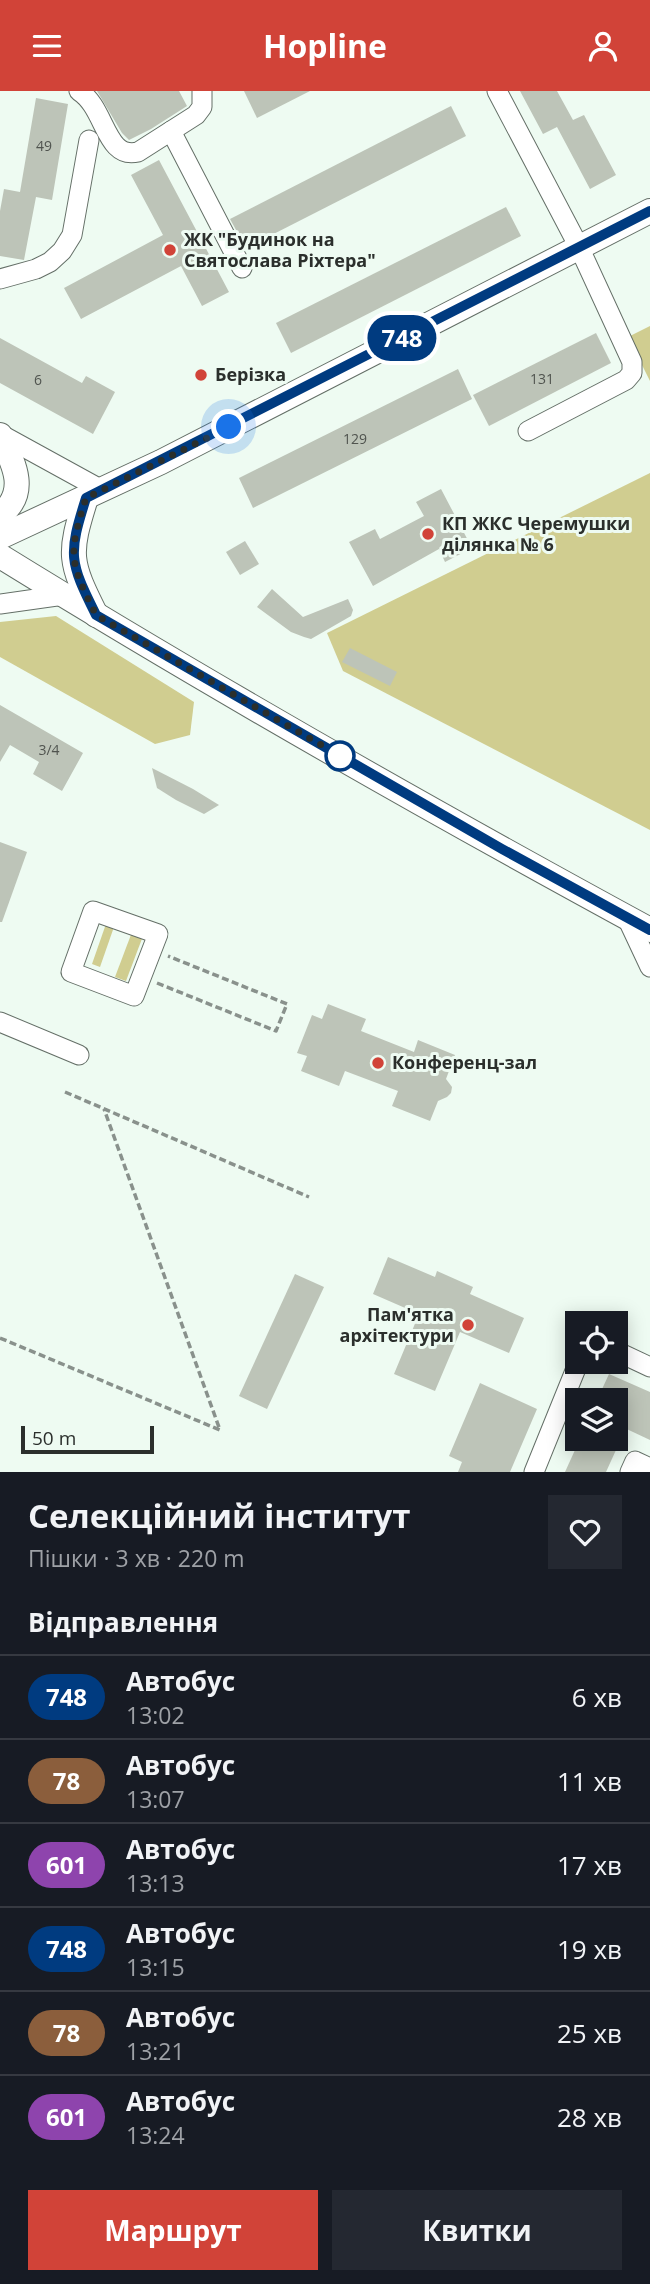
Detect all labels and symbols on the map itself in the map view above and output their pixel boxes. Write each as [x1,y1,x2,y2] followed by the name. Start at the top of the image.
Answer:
[36,136,52,155] house number: 49
[184,227,376,272] place label: ЖК "Будинок на Святослава Ріхтера"
[162,242,178,258] marker: ЖК "Будинок на Святослава Ріхтера"
[362,315,442,361] line badge: 748
[215,362,286,386] place label: Берізка
[193,367,209,383] marker: Берізка
[530,369,554,388] house number: 131
[34,370,42,389] house number: 6
[211,409,246,444] your location
[343,429,367,448] house number: 129
[442,511,630,556] place label: КП ЖКС Черемушки ділянка № 6
[420,526,436,542] marker: КП ЖКС Черемушки ділянка № 6
[38,740,60,759] house number: 3/4
[325,741,355,771] unlabelled marker
[392,1050,537,1074] place label: Конференц-зал
[370,1055,386,1071] marker: Конференц-зал
[340,1302,454,1347] place label: Пам'ятка архітектури
[460,1317,476,1333] marker: Пам'ятка архітектури
[21,1423,154,1455] scale bar

